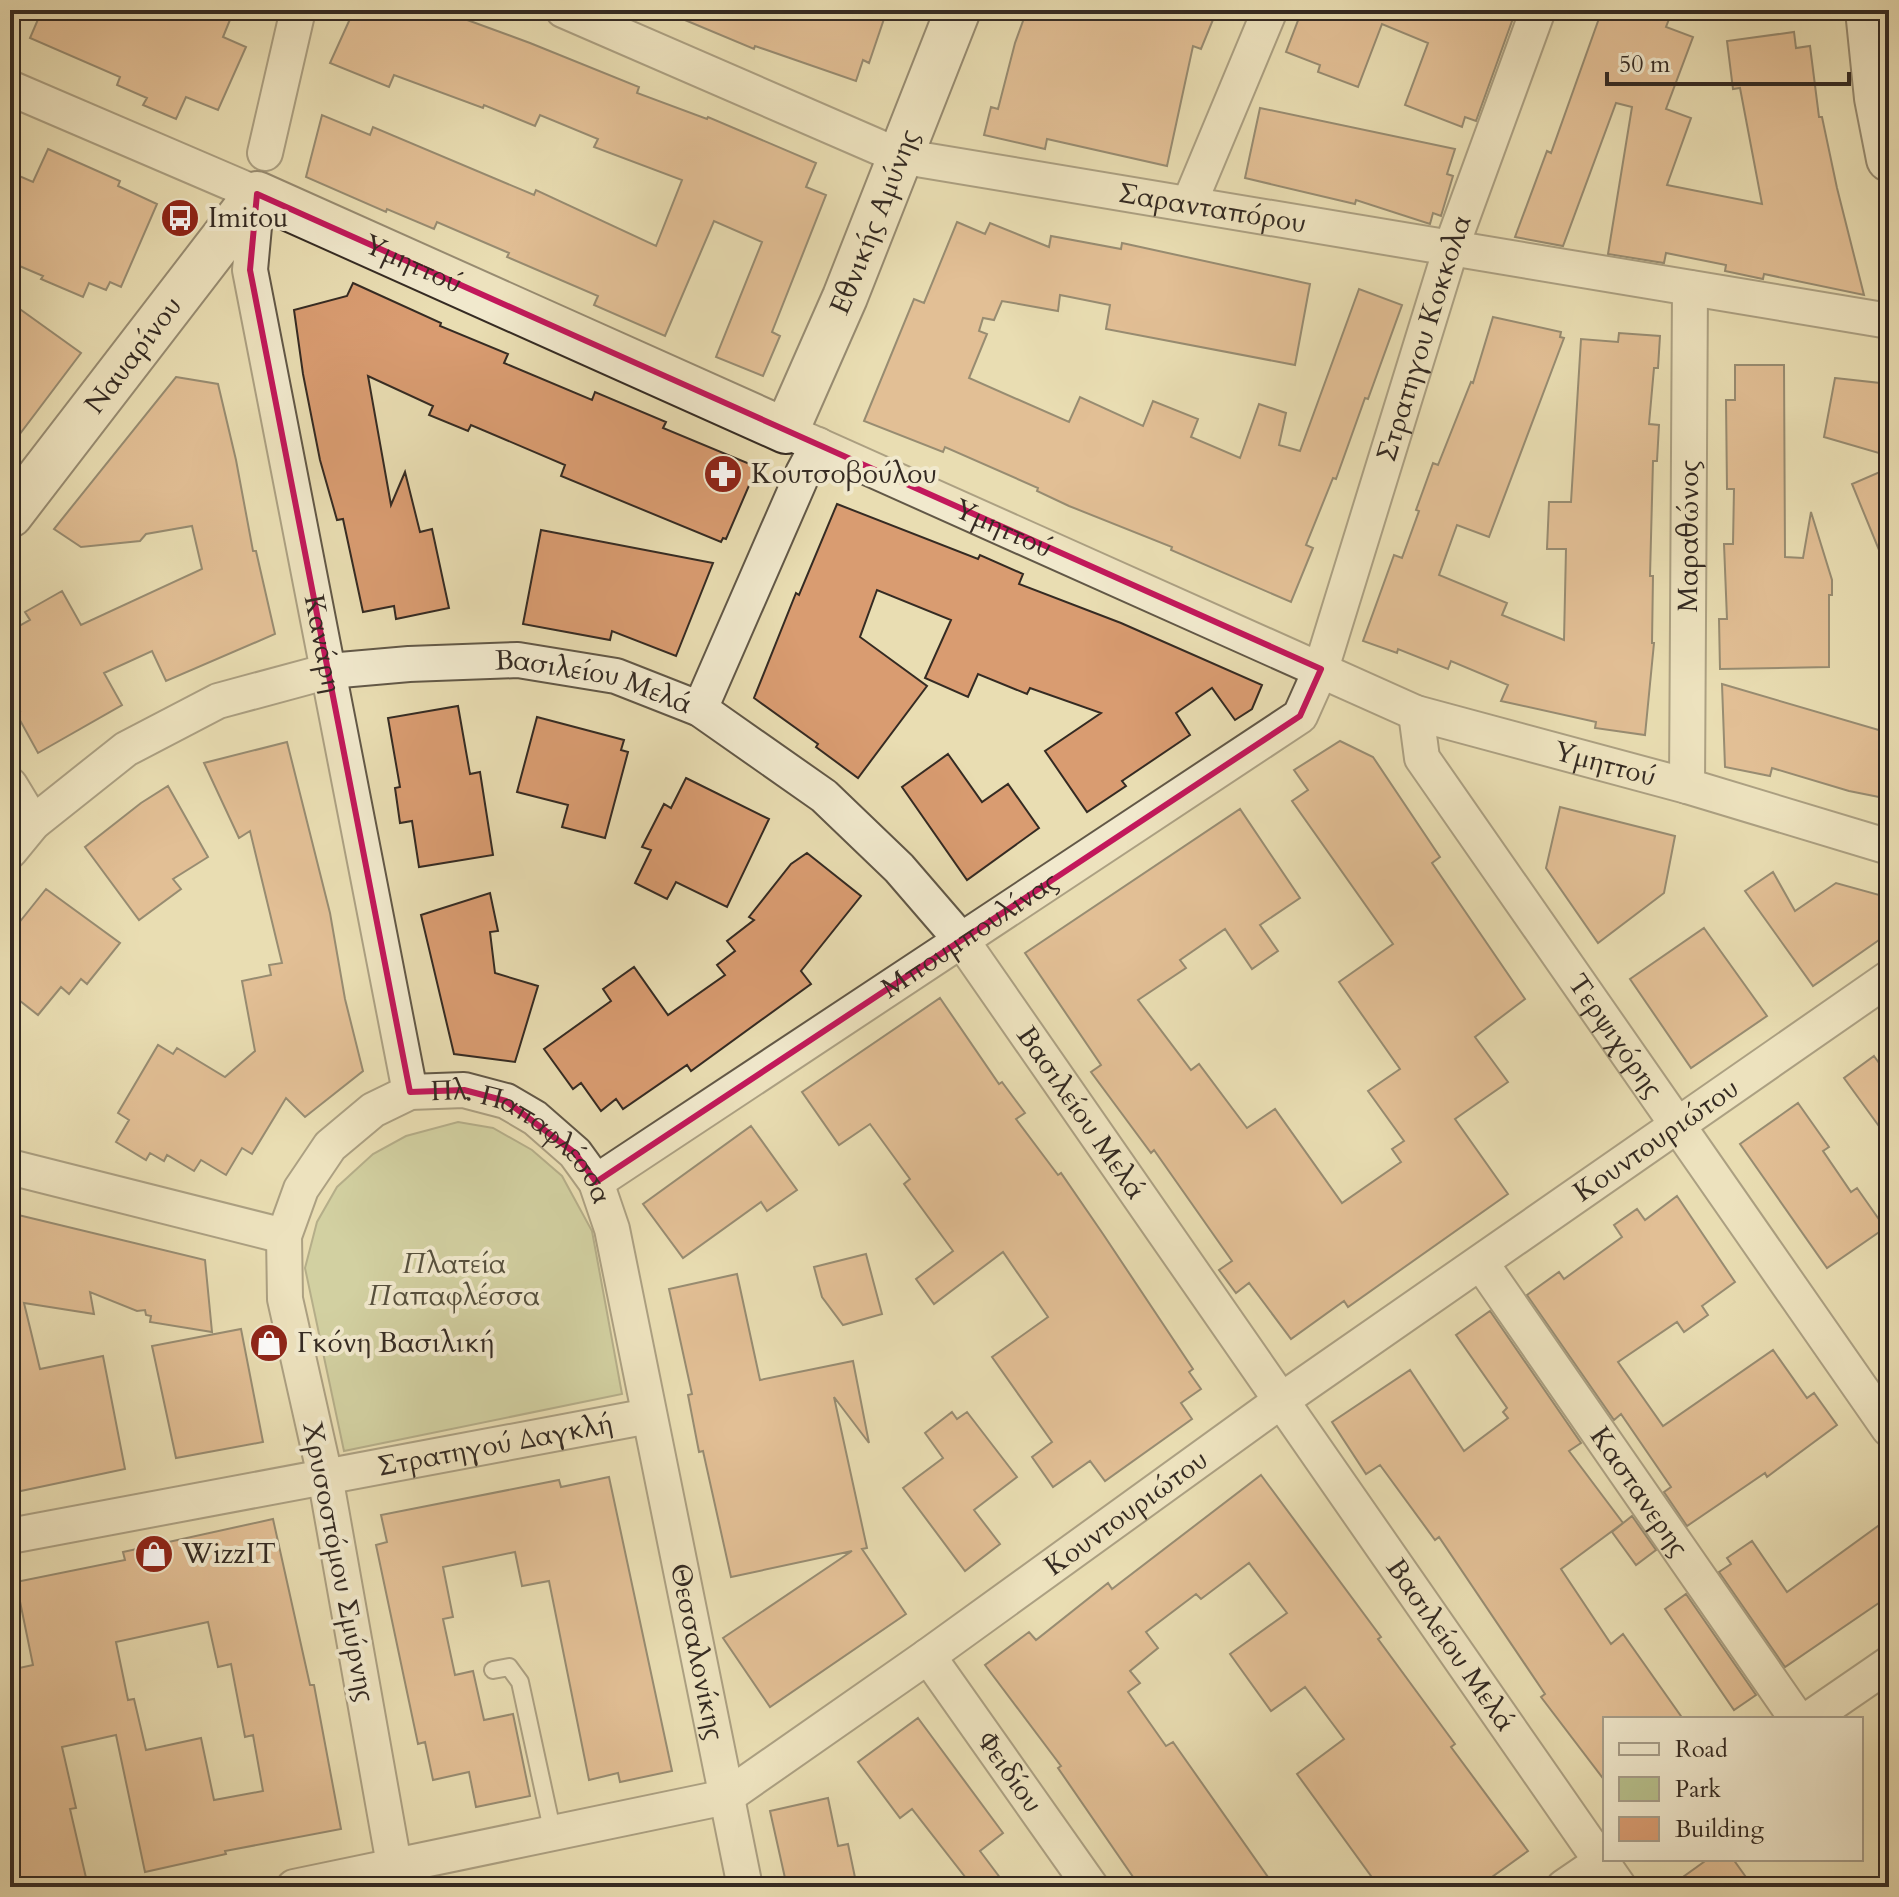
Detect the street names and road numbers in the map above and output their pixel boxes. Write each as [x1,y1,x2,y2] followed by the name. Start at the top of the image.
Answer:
[821,124,928,320] street label: Εθνικής Αμύνης
[1116,174,1309,243] street label: Σαρανταπόρου
[1367,210,1480,466] street label: Στρατηγου Κοκκολα
[358,225,468,302] street label: Υμηττού
[76,288,191,422] street label: Ναυαρίνου
[1669,459,1708,613] street label: Μαραθώνος
[948,490,1058,567] street label: Υμηττού
[295,591,351,696] street label: Κανάρη
[494,641,699,723] street label: Βασιλείου Μελά
[1550,732,1660,796] street label: Υμηττού
[873,862,1066,1007] street label: Μπουμπουλίνας
[1559,966,1672,1106] street label: Τερψιχόρης
[1008,1018,1155,1207] street label: Βασιλείου Μελά
[1566,1069,1746,1211] street label: Κουντουριώτου
[430,1071,621,1208] street label: Πλ. Παπαφλέσσα
[374,1404,617,1486] street label: Στρατηγού Δαγκλή
[293,1419,385,1705] street label: Χρυσοστόμου Σμύρνης
[1581,1419,1698,1564] street label: Καστανερης
[1037,1441,1215,1585] street label: Κουντουριώτου
[1377,1551,1525,1740] street label: Βασιλείου Μελά
[661,1560,734,1744] street label: Θεσσαλονίκης
[968,1724,1052,1820] street label: Φειδίου

